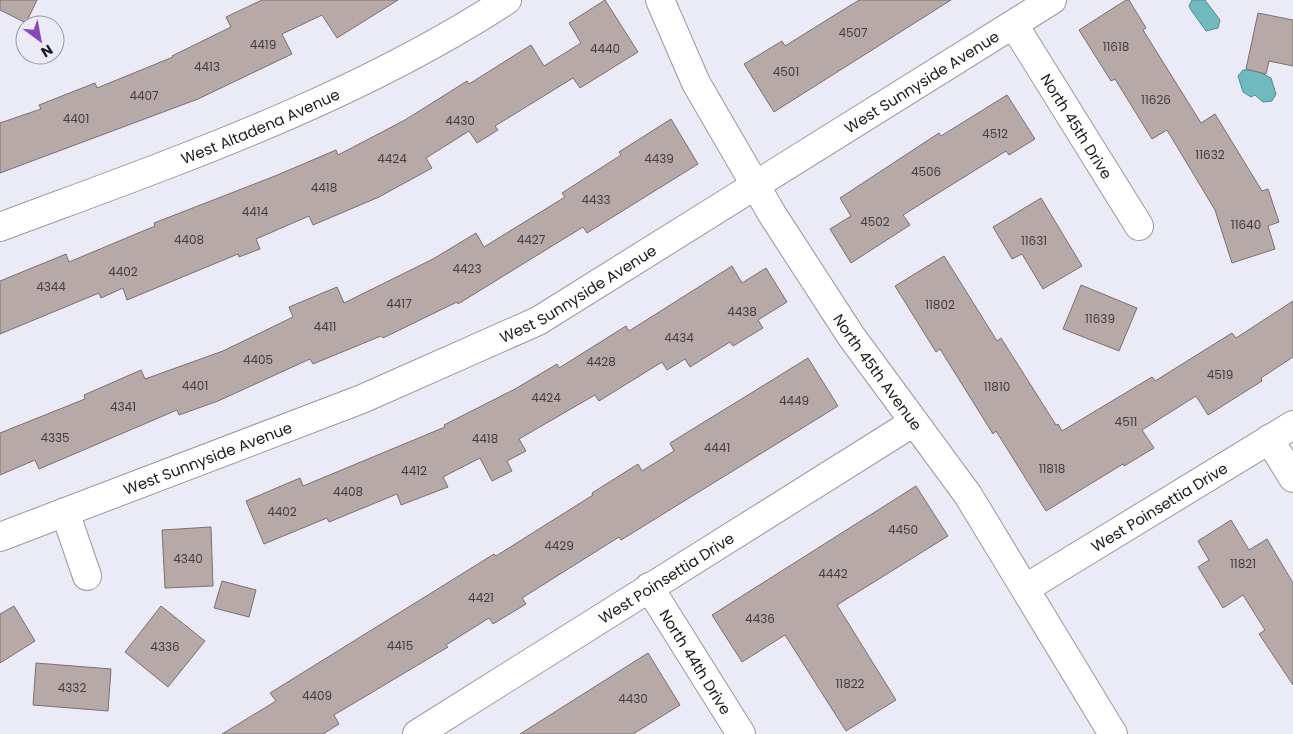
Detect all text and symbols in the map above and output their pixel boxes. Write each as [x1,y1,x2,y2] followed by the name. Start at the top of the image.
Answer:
[15,15,65,65] north arrow
[838,24,868,41] house number: 4507
[840,25,1003,138] street label: West Sunnyside Avenue
[250,36,276,53] house number: 4419
[1103,38,1129,55] house number: 11618
[37,40,57,62] text: N
[590,40,620,57] house number: 4440
[194,58,220,75] house number: 4413
[773,63,799,80] house number: 4501
[1036,69,1118,183] street label: North 45th Drive
[178,83,343,169] street label: West Altadena Avenue
[129,87,159,104] house number: 4407
[1141,91,1171,108] house number: 11626
[63,110,89,127] house number: 4401
[445,112,475,129] house number: 4430
[982,125,1008,142] house number: 4512
[1195,146,1225,163] house number: 11632
[377,150,407,167] house number: 4424
[644,150,674,167] house number: 4439
[911,163,941,180] house number: 4506
[311,179,337,196] house number: 4418
[581,191,611,208] house number: 4433
[242,203,269,220] house number: 4414
[860,213,890,230] house number: 4502
[1231,216,1261,233] house number: 11640
[174,231,204,248] house number: 4408
[517,231,546,248] house number: 4427
[1021,232,1047,249] house number: 11631
[496,239,660,347] street label: West Sunnyside Avenue
[452,260,482,277] house number: 4423
[108,263,138,280] house number: 4402
[36,278,66,295] house number: 4344
[386,295,412,312] house number: 4417
[925,296,955,313] house number: 11802
[727,303,757,320] house number: 4438
[829,309,927,434] street label: North 45th Avenue
[1085,310,1115,327] house number: 11639
[314,318,336,335] house number: 4411
[664,329,694,346] house number: 4434
[243,351,273,368] house number: 4405
[586,353,616,370] house number: 4428
[1207,366,1233,383] house number: 4519
[182,377,208,394] house number: 4401
[984,378,1010,395] house number: 11810
[531,389,561,406] house number: 4424
[779,392,809,409] house number: 4449
[110,398,136,415] house number: 4341
[1115,413,1137,430] house number: 4511
[120,416,295,500] street label: West Sunnyside Avenue
[40,429,70,446] house number: 4335
[472,430,498,447] house number: 4418
[704,439,730,456] house number: 4441
[1087,457,1231,556] street label: West Poinsettia Drive
[1039,460,1065,477] house number: 11818
[401,462,427,479] house number: 4412
[333,483,363,500] house number: 4408
[267,503,297,520] house number: 4402
[888,521,918,538] house number: 4450
[594,527,738,628] street label: West Poinsettia Drive
[544,537,574,554] house number: 4429
[173,550,203,567] house number: 4340
[1230,555,1256,572] house number: 11821
[818,565,848,582] house number: 4442
[468,589,494,606] house number: 4421
[655,605,737,718] street label: North 44th Drive
[745,610,775,627] house number: 4436
[387,637,413,654] house number: 4415
[150,638,180,655] house number: 4336
[835,675,865,692] house number: 11822
[58,679,86,696] house number: 4332
[302,687,332,704] house number: 4409
[618,690,648,707] house number: 4430

